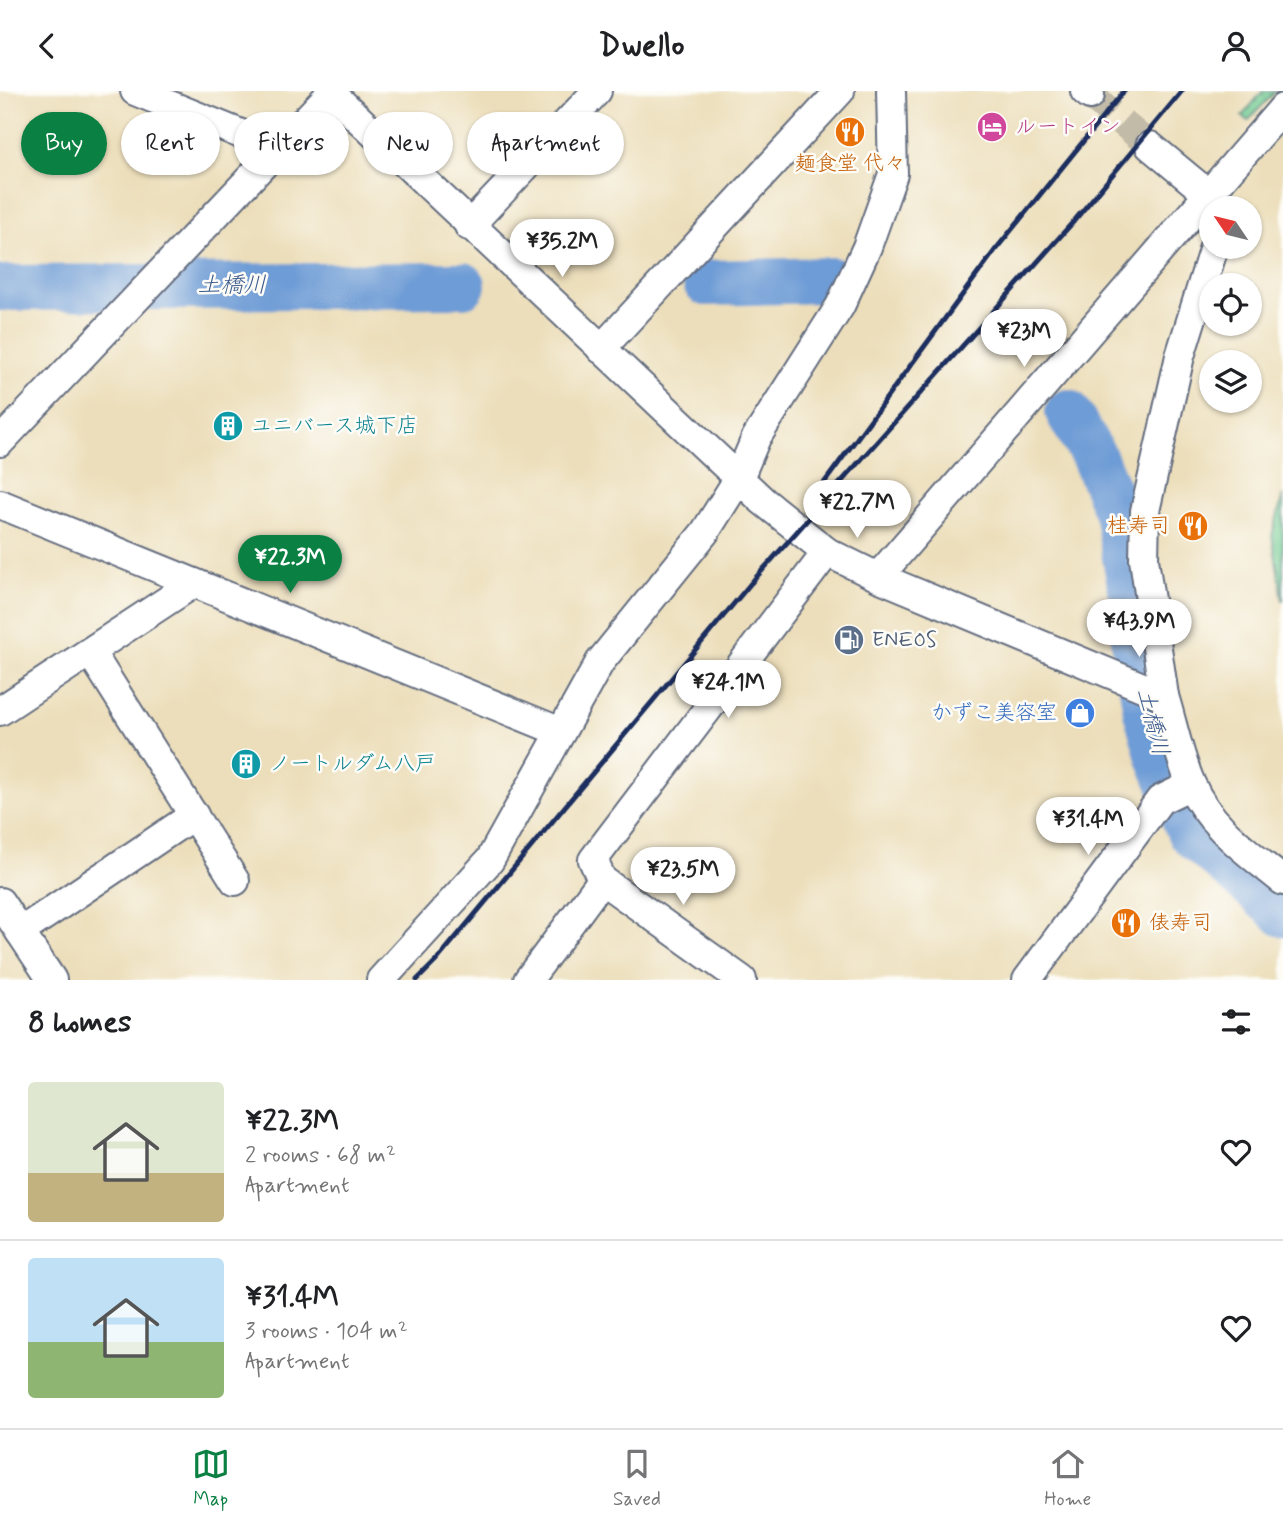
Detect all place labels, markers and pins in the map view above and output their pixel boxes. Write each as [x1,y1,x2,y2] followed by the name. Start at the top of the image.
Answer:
[975,110,1009,144] hotel icon: ルートイン
[1015,113,1121,141] place label: ルートイン
[833,115,867,149] restaurant icon: 麺食堂 代々
[795,150,905,178] place label: 麺食堂 代々
[505,219,619,279] pin: ¥35.2M
[983,309,1065,369] pin: ¥23M
[211,409,245,443] building icon: ユニバース城下店
[251,412,418,440] place label: ユニバース城下店
[800,481,914,540] pin: ¥22.7M
[1176,509,1210,543] restaurant icon: 桂寿司
[1107,512,1170,540] place label: 桂寿司
[233,535,347,595] pin: ¥22.3M
[1082,599,1196,659] pin: ¥43.9M
[832,623,866,657] fuel station icon: ENEOS
[872,626,937,654] place label: ENEOS
[671,661,785,720] pin: ¥24.1M
[1063,696,1097,730] shop icon: かずこ美容室
[931,699,1057,727] place label: かずこ美容室
[229,747,263,781] building icon: ノートルダム八戸
[269,750,436,778] place label: ノートルダム八戸
[1031,797,1145,857] pin: ¥31.4M
[626,847,740,907] pin: ¥23.5M
[1109,906,1143,940] restaurant icon: 俵寿司
[1149,909,1212,937] place label: 俵寿司

